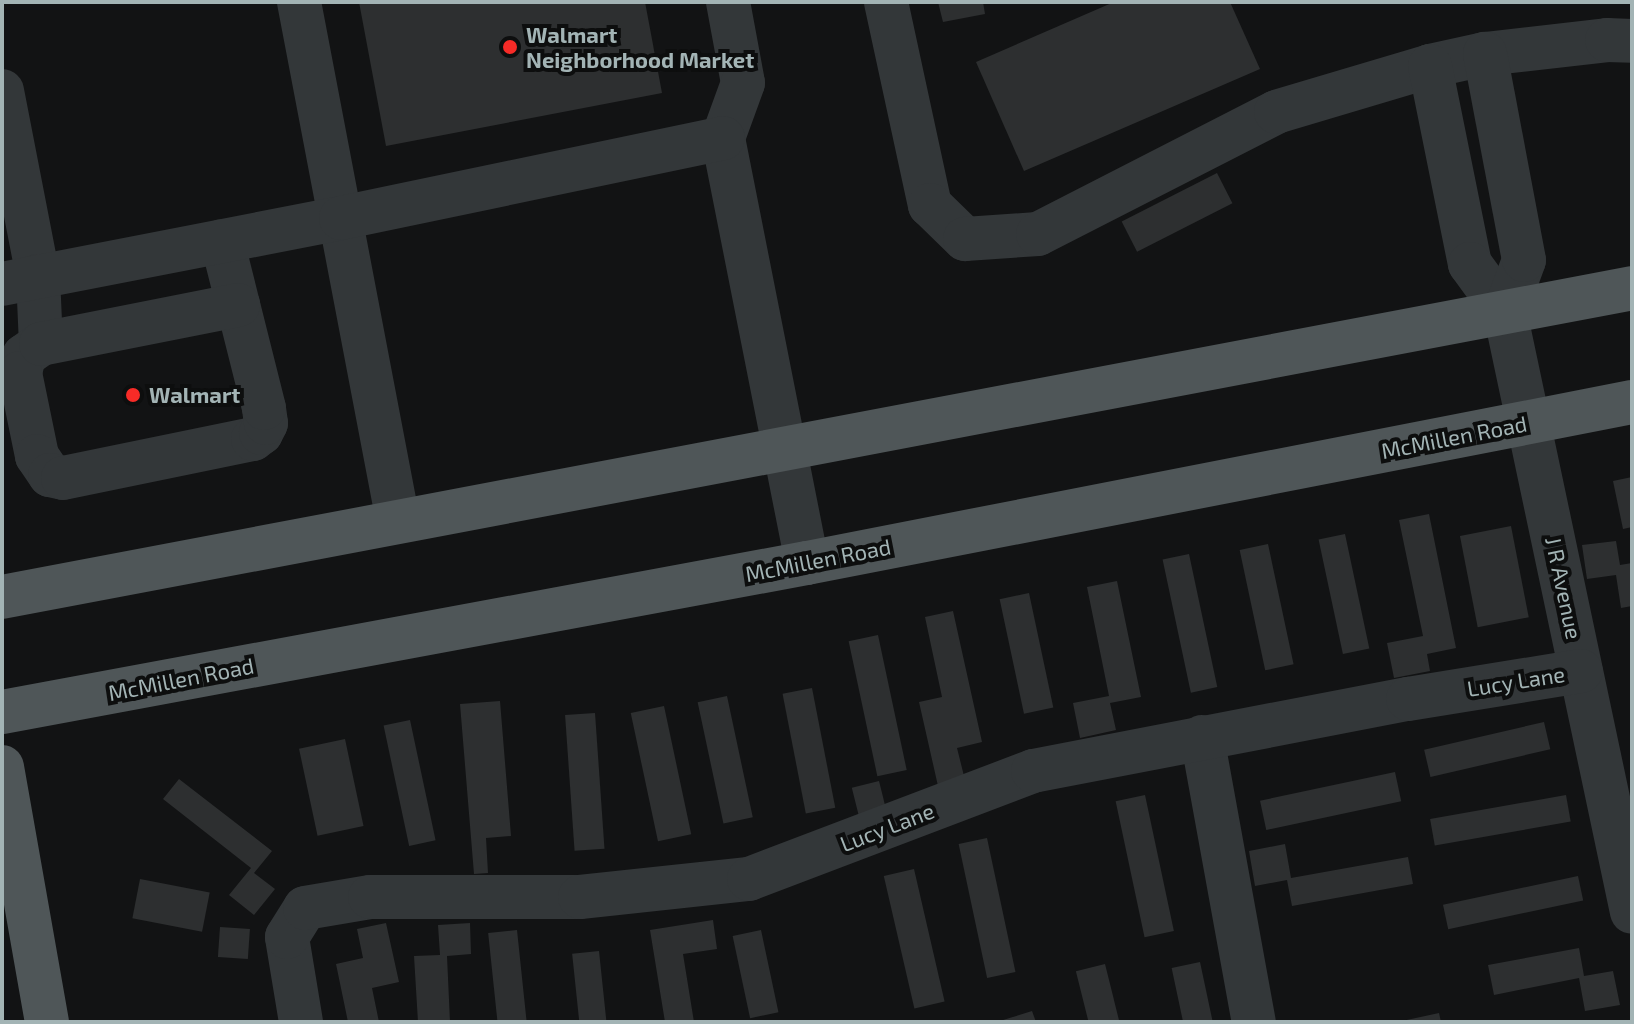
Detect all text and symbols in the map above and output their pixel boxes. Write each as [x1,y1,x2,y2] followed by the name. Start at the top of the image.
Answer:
[526,21,754,72] place label: Walmart Neighborhood Market
[501,38,519,56] marker: Walmart Neighborhood Market
[149,382,240,408] place label: Walmart
[124,386,142,404] marker: Walmart
[1379,410,1529,464] street label: McMillen Road
[743,533,893,587] street label: McMillen Road
[1540,534,1588,642] street label: J R Avenue
[106,652,256,706] street label: McMillen Road
[1465,660,1567,702] street label: Lucy Lane
[836,797,938,857] street label: Lucy Lane

